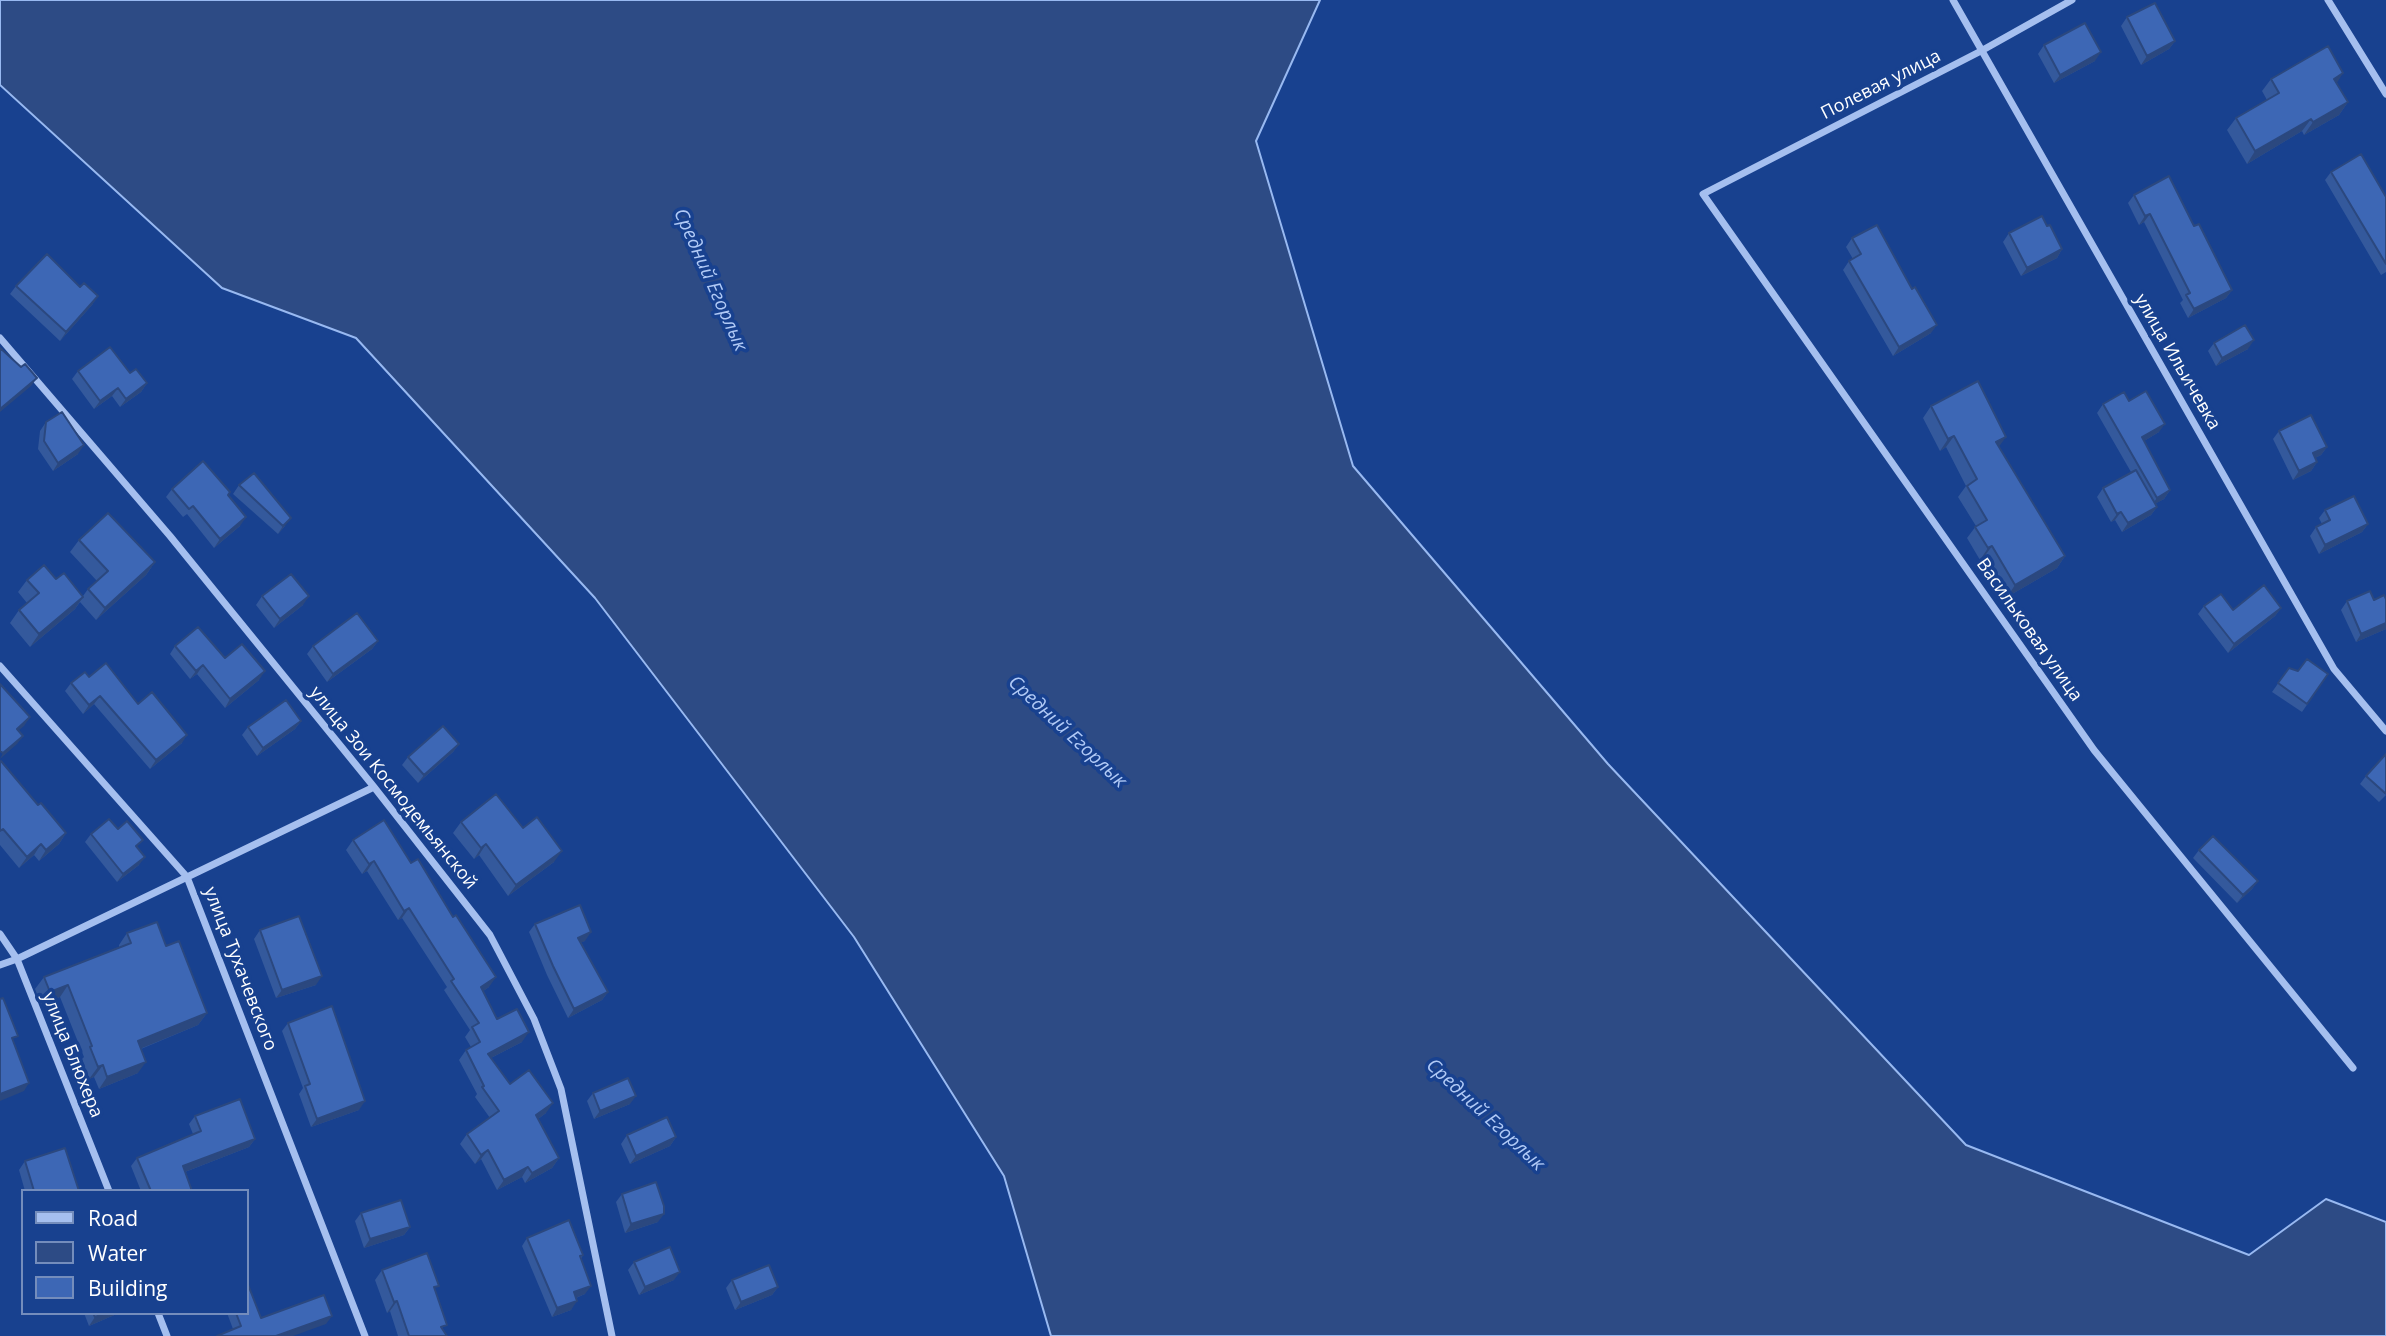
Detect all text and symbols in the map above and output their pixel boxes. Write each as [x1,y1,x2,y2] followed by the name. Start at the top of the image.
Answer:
[1818,46,1944,124] street label: Полевая улица
[668,205,752,355] water label: Средний Егорлык
[2129,290,2225,434] street label: улица Ильичевка
[1971,554,2087,706] street label: Васильковая улица
[1003,671,1131,793] water label: Средний Егорлык
[305,682,481,894] street label: улица Зои Космодемьянской
[199,884,281,1054] street label: улица Тухачевского
[37,989,107,1121] street label: улица Блюхера
[1421,1054,1549,1176] water label: Средний Егорлык
[21,1189,248,1315] legend
[88,1204,138,1232] text: Road
[88,1239,147,1267] text: Water
[88,1274,167,1302] text: Building

